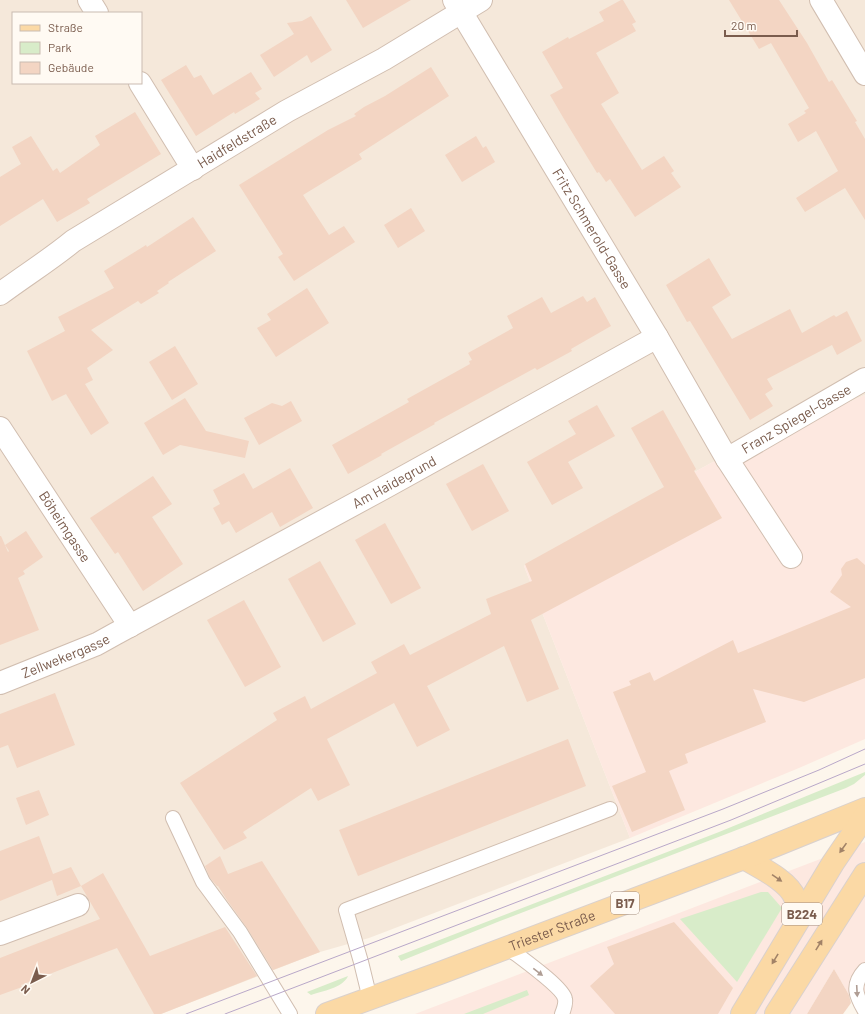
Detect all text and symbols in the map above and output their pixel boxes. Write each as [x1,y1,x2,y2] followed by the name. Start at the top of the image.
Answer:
[12,12,142,84] legend
[725,12,797,38] scale bar
[731,18,757,32] text: 20 m
[48,20,83,34] text: Straße
[48,40,72,54] text: Park
[48,60,94,74] text: Gebäude
[194,110,279,172] street label: Haidfeldstraße
[549,165,635,292] street label: Fritz Schmerold-Gasse
[738,380,854,457] street label: Franz Spiegel-Gasse
[349,452,439,512] street label: Am Haidegrund
[36,488,95,565] street label: Böheimgasse
[19,630,112,681] street label: Zellwekergasse
[839,843,847,854] one-way arrow
[771,875,783,882] one-way arrow
[611,892,639,914] road number: B17
[782,903,822,925] road number: B224
[506,906,597,954] street label: Triester Straße
[815,940,823,950] one-way arrow
[771,953,778,965] one-way arrow
[12,962,52,1002] north arrow
[532,967,543,976] one-way arrow
[18,983,32,997] text: N
[854,984,860,997] one-way arrow

